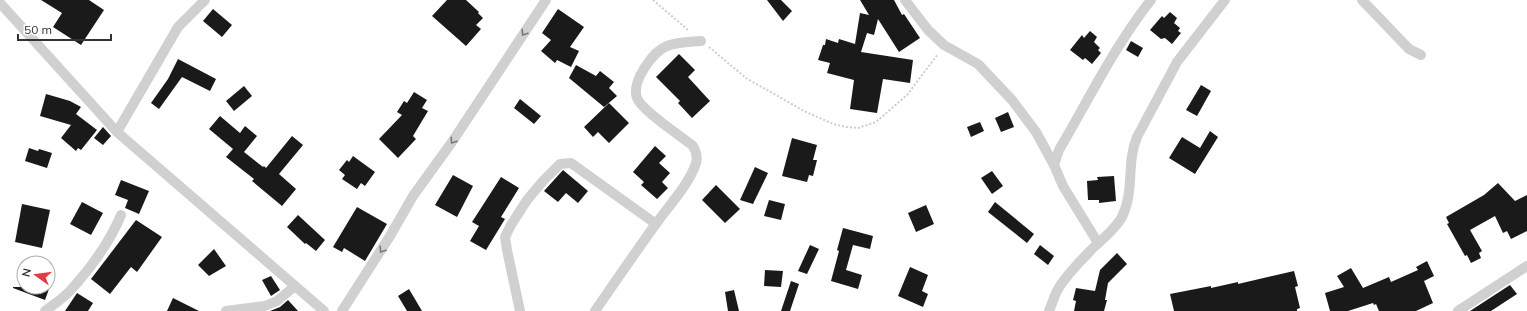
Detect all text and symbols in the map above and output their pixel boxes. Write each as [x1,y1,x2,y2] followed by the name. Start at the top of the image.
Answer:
[18,16,111,42] scale bar
[24,22,52,37] text: 50 m
[522,28,529,35] one-way arrow
[450,137,458,144] one-way arrow
[379,246,386,253] one-way arrow
[16,255,56,295] north arrow
[18,267,34,278] text: N

